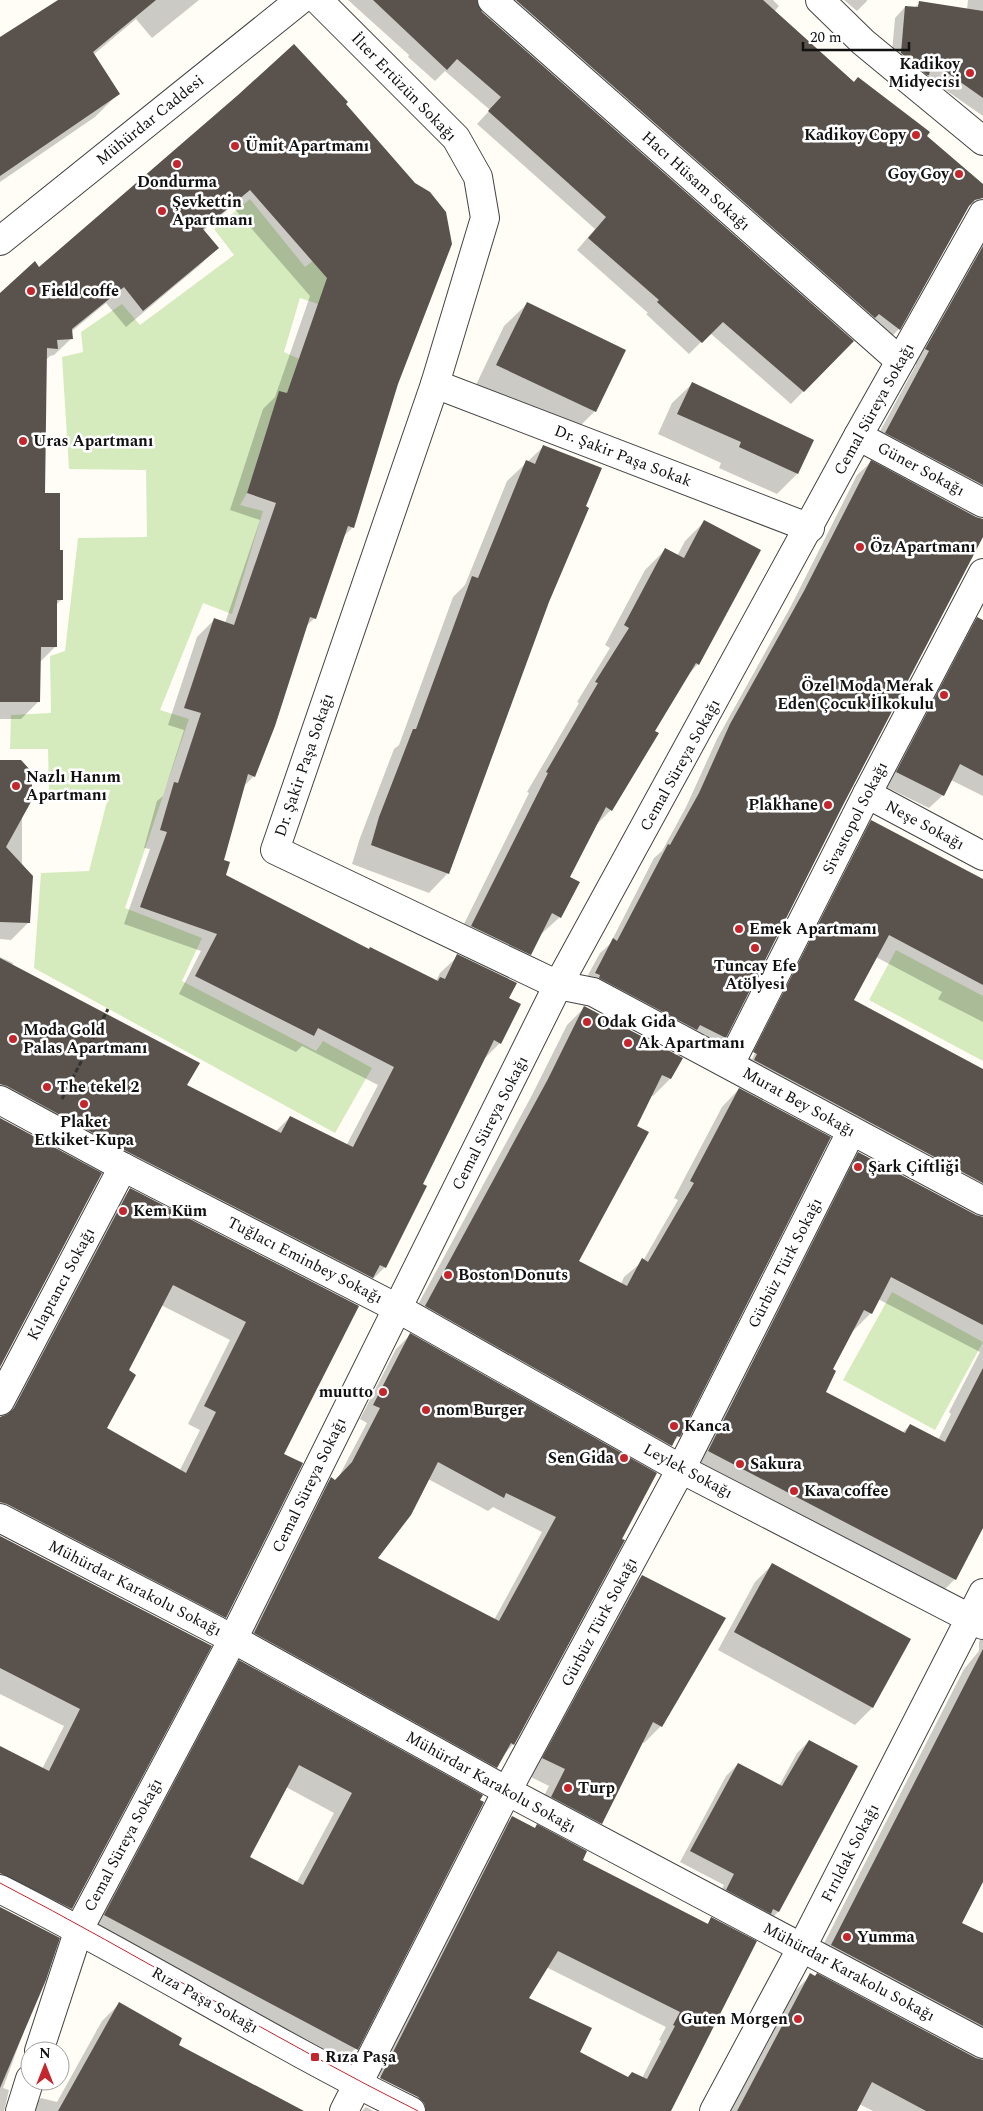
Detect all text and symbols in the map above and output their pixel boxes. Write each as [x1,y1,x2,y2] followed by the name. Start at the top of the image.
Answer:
[803,20,909,52] scale bar
[810,26,842,49] text: 20 m
[345,27,463,147] street label: İlter Ertüzün Sokağı
[888,52,961,94] place label: Kadikoy Midyecisi
[964,67,976,79] marker: Kadikoy Midyecisi
[91,69,209,171] street label: Mühürdar Caddesi
[804,123,907,147] place label: Kadikoy Copy
[636,125,756,237] street label: Hacı Hüsam Sokağı
[910,129,922,141] marker: Kadikoy Copy
[245,134,369,158] place label: Ümit Apartmanı
[229,140,241,152] marker: Ümit Apartmanı
[171,158,183,170] marker: Dondurma
[887,162,950,186] place label: Goy Goy
[953,168,965,180] marker: Goy Goy
[137,170,218,194] place label: Dondurma
[172,190,253,232] place label: Şevkettin Apartmanı
[156,205,168,217] marker: Şevkettin Apartmanı
[41,279,119,303] place label: Field coffe
[25,285,37,297] marker: Field coffe
[828,338,920,480] street label: Cemal Süreya Sokağı
[551,419,695,493] street label: Dr. Şakir Paşa Sokak
[33,429,153,453] place label: Uras Apartmanı
[17,435,29,447] marker: Uras Apartmanı
[873,436,969,502] street label: Güner Sokağı
[870,535,976,559] place label: Öz Apartmanı
[854,541,866,553] marker: Öz Apartmanı
[777,674,935,716] place label: Özel Moda Merak Eden Çocuk İlkokulu
[938,689,950,701] marker: Özel Moda Merak Eden Çocuk İlkokulu
[268,690,340,840] street label: Dr. Şakir Paşa Sokağı
[634,694,726,836] street label: Cemal Süreya Sokağı
[816,757,894,879] street label: Sivastopol Sokağı
[26,765,121,807] place label: Nazlı Hanım Apartmanı
[10,780,22,792] marker: Nazlı Hanım Apartmanı
[748,793,818,817] place label: Plakhane
[881,794,969,856] street label: Neşe Sokağı
[822,799,834,811] marker: Plakhane
[749,917,877,941] place label: Emek Apartmanı
[733,923,745,935] marker: Emek Apartmanı
[749,942,761,954] marker: Tuncay Efe Atölyesi
[714,954,796,996] place label: Tuncay Efe Atölyesi
[597,1010,677,1034] place label: Odak Gida
[581,1016,593,1028] marker: Odak Gida
[23,1018,147,1060] place label: Moda Gold Palas Apartmanı
[638,1031,745,1055] place label: Ak Apartmanı
[7,1033,19,1045] marker: Moda Gold Palas Apartmanı
[622,1037,634,1049] marker: Ak Apartmanı
[446,1052,534,1194] street label: Cemal Süreya Sokağı
[738,1061,860,1143] street label: Murat Bey Sokağı
[57,1075,140,1099] place label: The tekel 2
[41,1081,53,1093] marker: The tekel 2
[78,1098,90,1110] marker: Plaket Etkiket-Kupa
[34,1110,135,1152] place label: Plaket Etkiket-Kupa
[868,1155,959,1179] place label: Şark Çiftliği
[852,1161,864,1173] marker: Şark Çiftliği
[742,1193,828,1333] street label: Gürbüz Türk Sokağı
[133,1199,208,1223] place label: Kem Küm
[117,1205,129,1217] marker: Kem Küm
[223,1210,387,1310] street label: Tuğlacı Eminbey Sokağı
[21,1223,101,1345] street label: Kılaptancı Sokağı
[458,1263,568,1287] place label: Boston Donuts
[442,1269,454,1281] marker: Boston Donuts
[319,1380,373,1404] place label: muutto
[377,1386,389,1398] marker: muutto
[436,1398,524,1422] place label: nom Burger
[420,1404,432,1416] marker: nom Burger
[266,1413,352,1557] street label: Cemal Süreya Sokağı
[684,1414,731,1438] place label: Kanca
[668,1420,680,1432] marker: Kanca
[639,1437,737,1505] street label: Leylek Sokağı
[548,1446,615,1470] place label: Sen Gida
[618,1452,630,1464] marker: Sen Gida
[750,1452,802,1476] place label: Sakura
[734,1458,746,1470] marker: Sakura
[804,1479,888,1503] place label: Kava coffee
[788,1485,800,1497] marker: Kava coffee
[44,1534,226,1642] street label: Mühürdar Karakolu Sokağı
[555,1553,643,1691] street label: Gürbüz Türk Sokağı
[401,1725,581,1839] street label: Mühürdar Karakolu Sokağı
[78,1774,168,1916] street label: Cemal Süreya Sokağı
[578,1776,615,1800] place label: Turp
[562,1782,574,1794] marker: Turp
[815,1799,885,1907] street label: Fırıldak Sokağı
[759,1916,939,2028] street label: Mühürdar Karakolu Sokağı
[857,1925,916,1949] place label: Yumma
[841,1931,853,1943] marker: Yumma
[147,1961,263,2039] street label: Rıza Paşa Sokağı
[681,2007,788,2031] place label: Guten Morgen
[792,2013,804,2025] marker: Guten Morgen
[20,2041,70,2091] north arrow
[39,2043,51,2064] text: N
[325,2045,397,2069] place label: Rıza Paşa
[309,2051,321,2063] marker: Rıza Paşa

